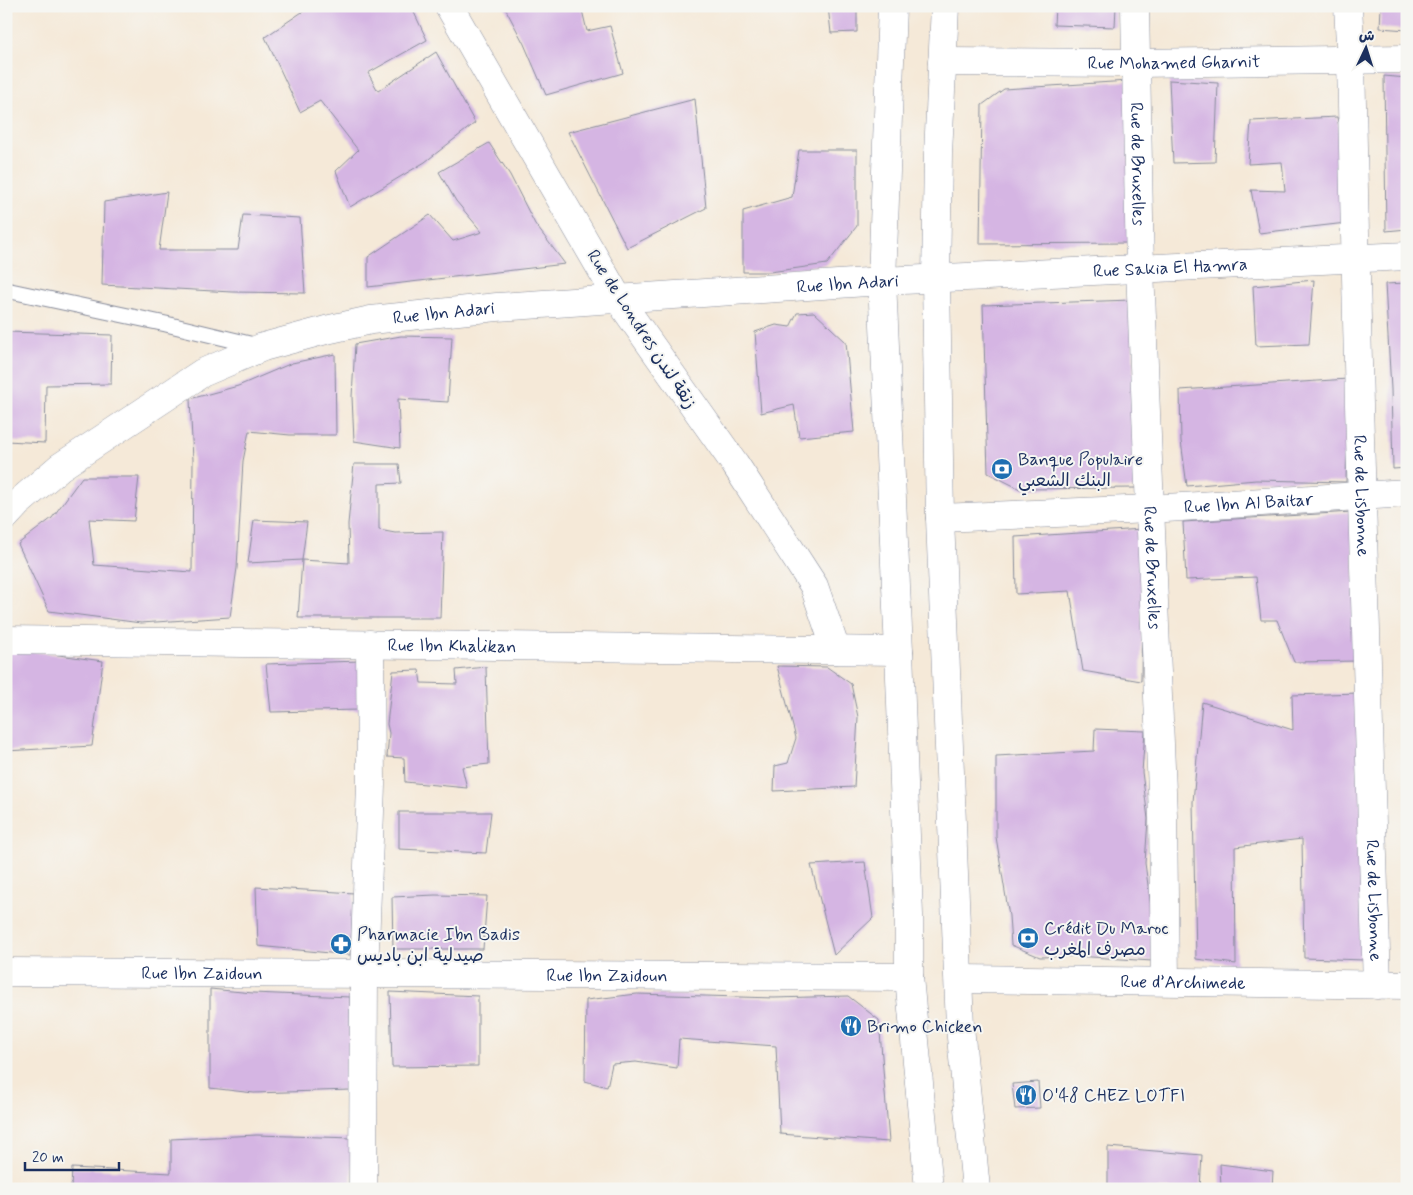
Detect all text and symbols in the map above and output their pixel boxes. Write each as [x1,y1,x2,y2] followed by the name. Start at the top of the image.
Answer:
[1340,22,1390,72] north arrow
[1359,27,1375,46] text: ش
[1087,50,1261,76] street label: Rue Mohamed Gharnit
[1124,102,1150,226] street label: Rue de Bruxelles
[581,245,702,414] street label: Rue de Londres زنقة لندن
[1092,253,1248,284] street label: Rue Sakia El Hamra
[796,269,899,300] street label: Rue Ibn Adari
[392,296,496,331] street label: Rue Ibn Adari
[1347,434,1375,557] street label: Rue de Lisbonne
[1018,448,1143,496] place label: Banque Populaire البنك الشعبي
[990,457,1014,481] bank icon: Banque Populaire البنك الشعبي
[1183,488,1315,520] street label: Rue Ibn Al Baitar
[1137,505,1166,630] street label: Rue de Bruxelles
[387,634,517,659] street label: Rue Ibn Khalikan
[1359,839,1387,962] street label: Rue de Lisbonne
[1044,917,1169,962] place label: Crédit Du Maroc مصرف المغرب
[357,923,520,968] place label: Pharmacie Ibn Badis صيدلية ابن باديس
[1016,926,1040,950] bank icon: Crédit Du Maroc مصرف المغرب
[329,932,353,956] pharmacy icon: Pharmacie Ibn Badis صيدلية ابن باديس
[141,962,263,986] street label: Rue Ibn Zaidoun
[546,964,668,989] street label: Rue Ibn Zaidoun
[1120,970,1246,996] street label: Rue d’Archimede
[839,1014,863,1038] restaurant icon: Brimo Chicken
[867,1015,983,1039] place label: Brimo Chicken
[1014,1083,1038,1107] restaurant icon: O'48 CHEZ LOTFI
[1042,1084,1185,1108] place label: O'48 CHEZ LOTFI
[25,1140,119,1172] scale bar
[32,1148,64,1168] text: 20 m

